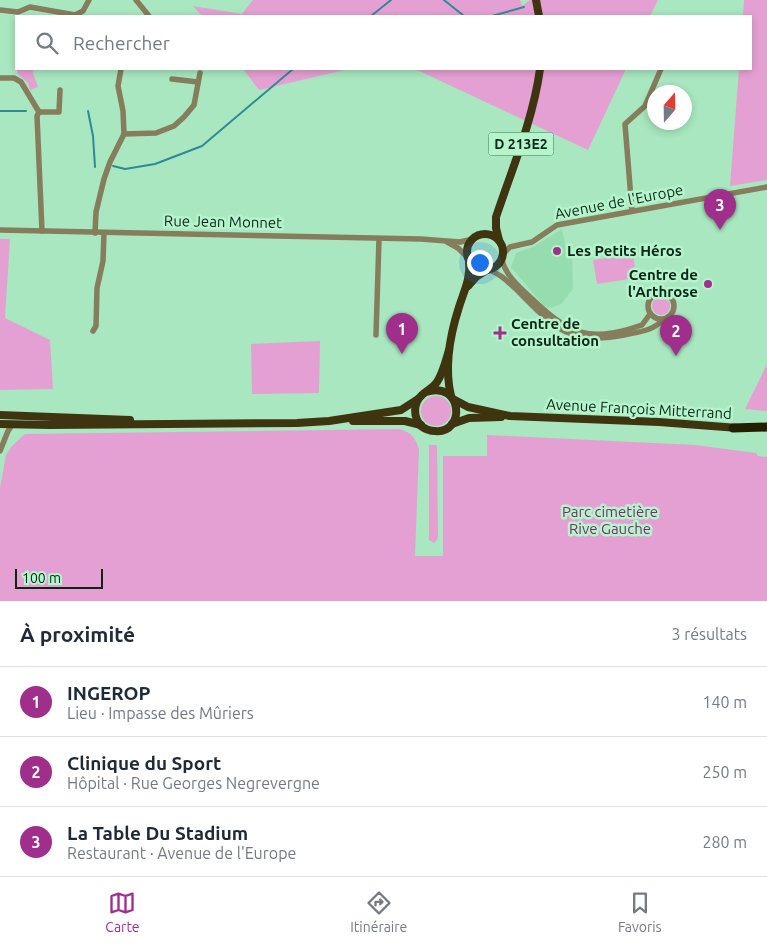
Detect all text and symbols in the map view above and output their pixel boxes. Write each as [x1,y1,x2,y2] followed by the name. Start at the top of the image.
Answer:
[15,15,752,70] search box
[33,29,61,57] icon: search
[73,32,170,54] text: Rechercher
[647,85,692,130] north arrow
[488,132,554,156] road number: D 213E2
[553,181,685,222] street label: Avenue de l'Europe
[704,189,736,230] pin: 3
[164,212,282,231] street label: Rue Jean Monnet
[567,242,682,259] place label: Les Petits Héros
[551,245,563,257] marker: Les Petits Héros
[467,250,493,276] your location
[628,266,698,300] place label: Centre de l'Arthrose
[702,278,714,290] marker: Centre de l'Arthrose
[386,313,418,354] pin: 1
[511,315,599,349] place label: Centre de consultation
[660,315,692,356] pin: 2
[493,326,507,340] marker: Centre de consultation
[546,395,732,422] street label: Avenue François Mitterrand
[562,503,658,537] park label: Parc cimetière Rive Gauche
[15,566,102,589] scale bar
[22,570,61,586] text: 100 m
[20,622,135,646] text: À proximité
[671,625,747,643] text: 3 résultats
[67,682,151,704] text: INGEROP
[31,693,41,711] text: 1
[702,693,747,711] text: 140 m
[67,704,254,722] text: Lieu · Impasse des Mûriers
[67,752,221,774] text: Clinique du Sport
[31,763,41,781] text: 2
[702,763,747,781] text: 250 m
[67,774,320,792] text: Hôpital · Rue Georges Negrevergne
[67,822,248,844] text: La Table Du Stadium
[31,833,41,851] text: 3
[702,833,747,851] text: 280 m
[67,844,296,862] text: Restaurant · Avenue de l'Europe
[105,889,140,935] tab: Carte
[350,889,407,935] tab: Itinéraire
[618,889,662,935] tab: Favoris

